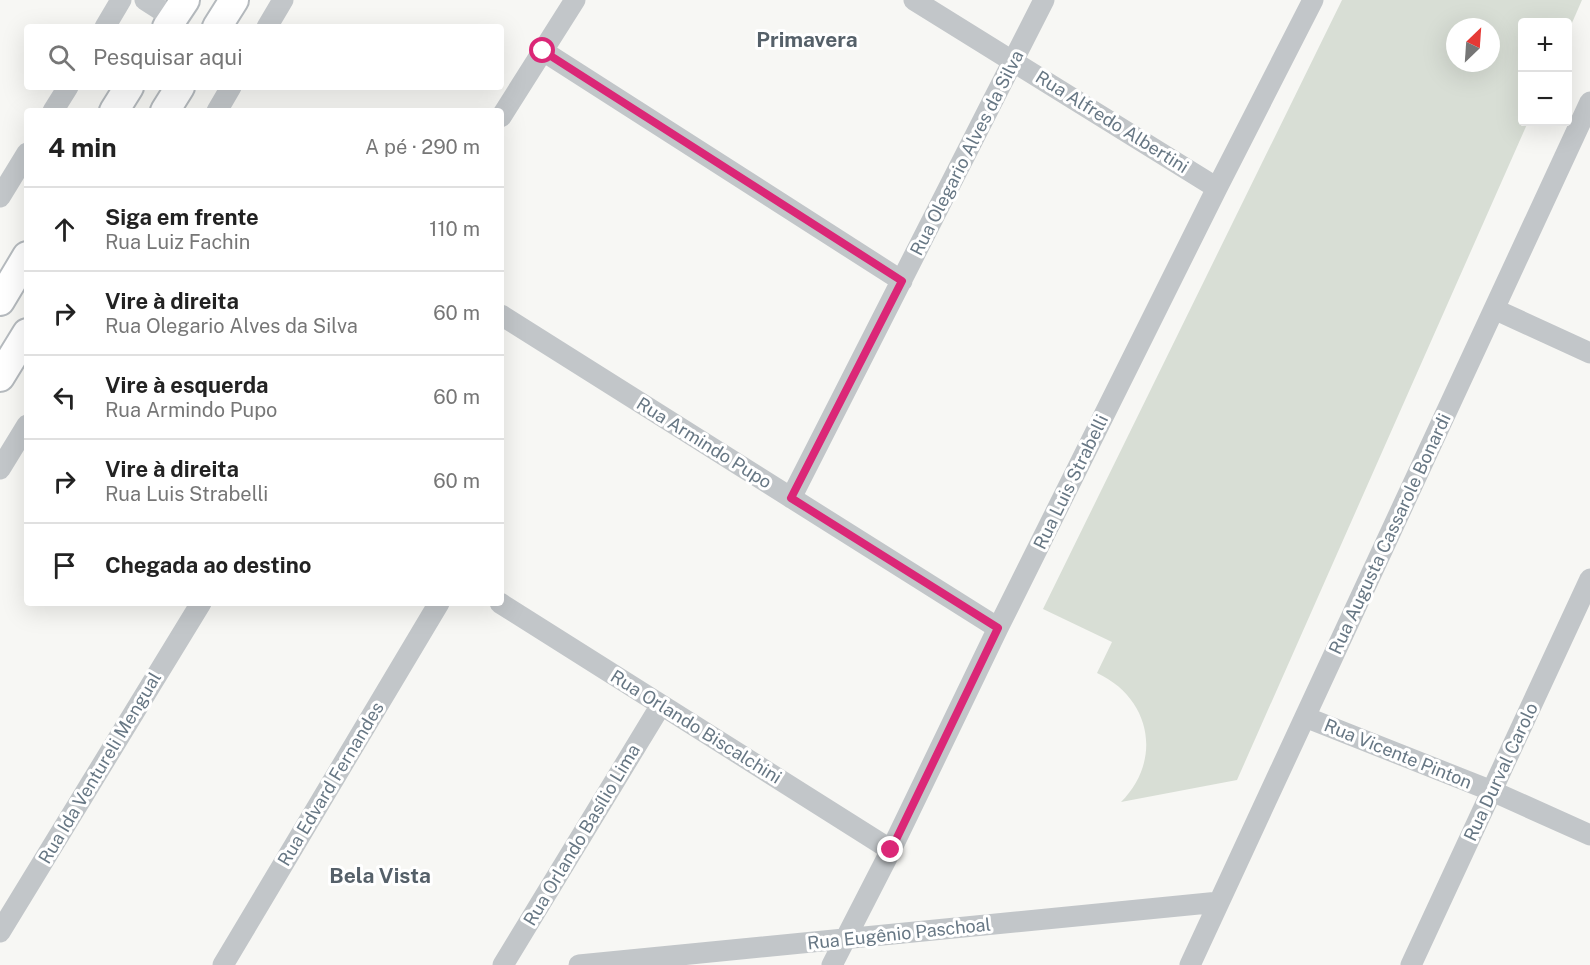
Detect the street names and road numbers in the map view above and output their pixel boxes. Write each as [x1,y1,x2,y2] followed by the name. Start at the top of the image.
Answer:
[906,47,1028,259] street label: Rua Olegario Alves da Silva
[1032,66,1193,177] street label: Rua Alfredo Albertini
[633,393,776,493] street label: Rua Armindo Pupo
[1324,410,1455,657] street label: Rua Augusta Cassarole Bonardi
[1029,411,1112,552] street label: Rua Luis Strabelli
[607,665,786,788] street label: Rua Orlando Biscalchini
[34,668,165,867] street label: Rua Ida Ventureli Mengual
[273,698,388,870] street label: Rua Edvard Fernandes
[1459,699,1542,844] street label: Rua Durval Carolo
[1321,714,1475,793] street label: Rua Vicente Pinton
[519,740,644,929] street label: Rua Orlando Basílio Lima
[806,913,992,954] street label: Rua Eugênio Paschoal

